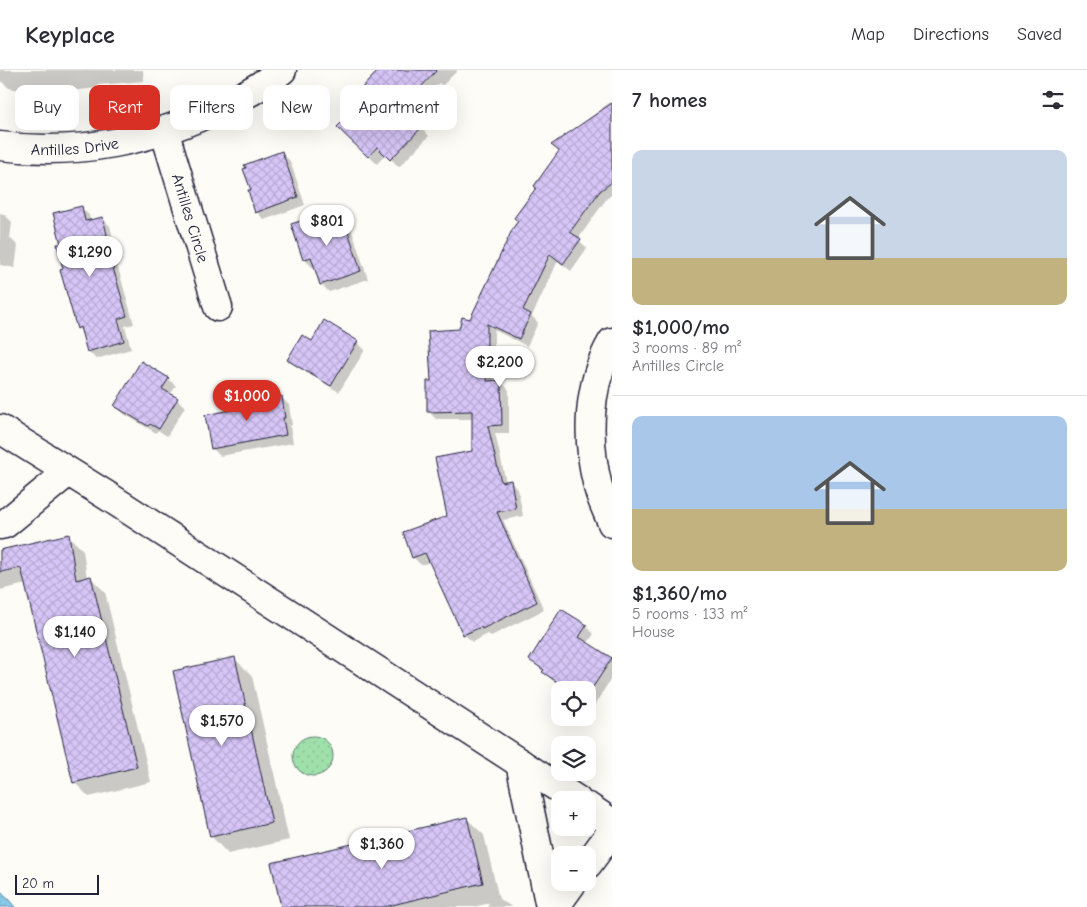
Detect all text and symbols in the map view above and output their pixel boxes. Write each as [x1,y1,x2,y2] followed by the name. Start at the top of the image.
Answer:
[25,21,115,49] text: Keyplace
[851,24,885,45] text: Map
[913,24,989,45] text: Directions
[1017,24,1062,45] text: Saved
[15,85,79,130] chip: Buy
[89,85,160,130] chip: Rent
[170,85,253,130] chip: Filters
[263,85,330,130] chip: New
[340,85,457,130] chip: Apartment
[1039,86,1067,114] icon: filters
[632,88,707,112] text: 7 homes
[31,134,120,159] street label: Antilles Drive
[168,172,212,265] street label: Antilles Circle
[805,183,895,273] icon: home
[297,204,357,247] pin: $801
[310,212,344,230] text: $801
[49,236,131,278] pin: $1,290
[68,243,112,261] text: $1,290
[632,315,730,339] text: $1,000/mo
[632,339,741,357] text: 3 rooms · 89 m²
[459,346,541,388] pin: $2,200
[477,353,523,371] text: $2,200
[632,357,724,375] text: Antilles Circle
[206,380,288,422] pin: $1,000
[224,387,270,405] text: $1,000
[805,448,895,538] icon: home
[632,581,727,605] text: $1,360/mo
[632,605,748,623] text: 5 rooms · 133 m²
[34,616,116,658] pin: $1,140
[54,623,96,641] text: $1,140
[632,623,675,641] text: House
[551,681,596,891] map controls
[551,681,596,726] button: locate
[181,704,263,747] pin: $1,570
[200,712,244,730] text: $1,570
[551,736,596,781] button: layers
[551,791,596,836] button: +
[341,828,423,870] pin: $1,360
[360,835,404,853] text: $1,360
[551,846,596,891] button: −
[15,872,99,895] scale bar
[22,875,54,892] text: 20 m

